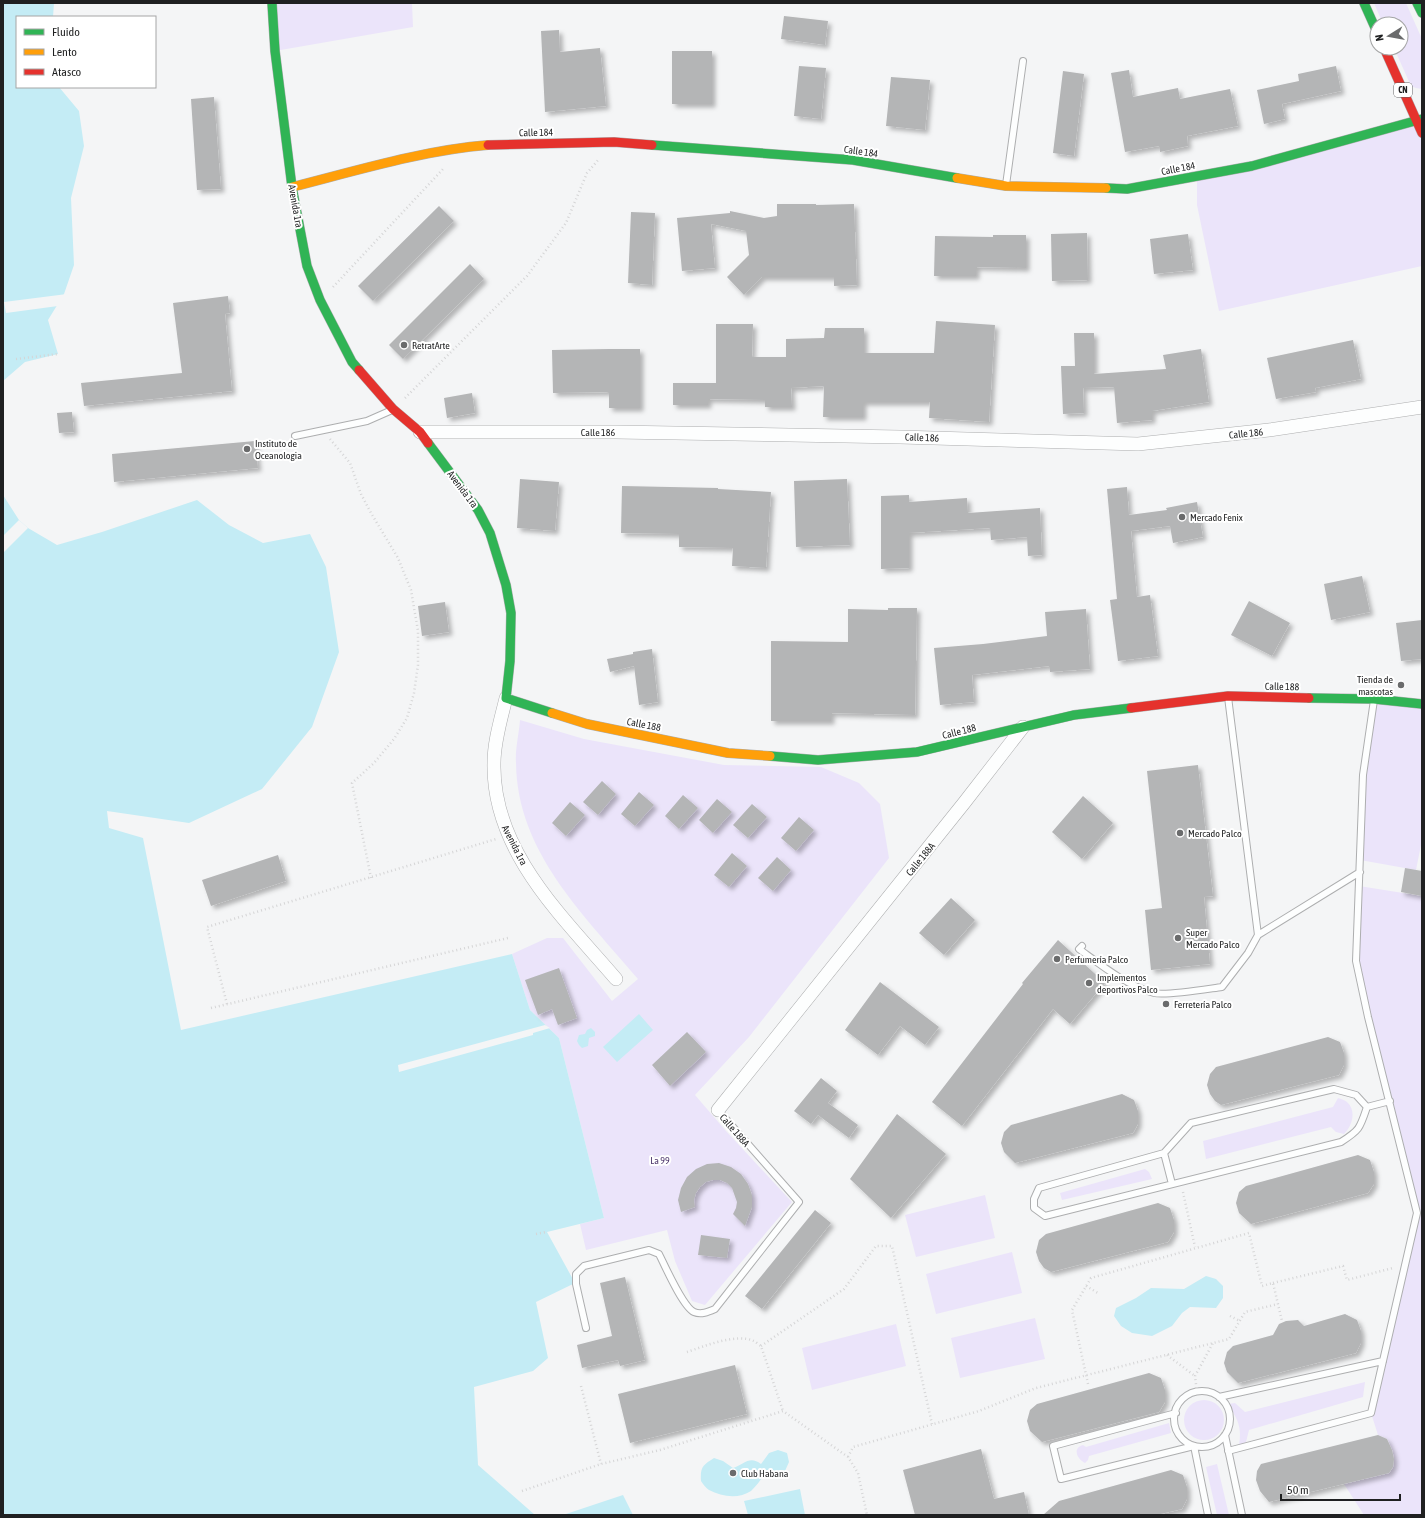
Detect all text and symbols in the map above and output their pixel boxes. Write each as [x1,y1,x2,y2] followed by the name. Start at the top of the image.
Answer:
[16,16,156,88] legend
[1369,16,1409,56] north arrow
[52,25,80,39] text: Fluido
[1373,34,1386,42] text: N
[52,45,77,59] text: Lento
[52,65,82,79] text: Atasco
[1394,83,1412,97] road number: CN
[519,127,554,138] street label: Calle 184
[843,144,879,159] street label: Calle 184
[1160,160,1196,177] street label: Calle 184
[286,184,305,229] street label: Avenida 1ra
[399,340,409,350] marker: RetratArte
[412,340,450,351] place label: RetratArte
[1228,426,1264,441] street label: Calle 186
[581,427,615,438] street label: Calle 186
[905,431,940,444] street label: Calle 186
[255,438,302,461] place label: Instituto de Oceanologia
[242,444,252,454] marker: Instituto de Oceanologia
[445,469,480,510] street label: Avenida 1ra
[1177,512,1187,522] marker: Mercado Fenix
[1190,512,1243,523] place label: Mercado Fenix
[1357,674,1393,697] place label: Tienda de mascotas
[1396,680,1406,690] marker: Tienda de mascotas
[1265,681,1300,692] street label: Calle 188
[626,716,662,733] street label: Calle 188
[941,722,977,741] street label: Calle 188
[500,823,529,867] street label: Avenida 1ra
[1175,828,1185,838] marker: Mercado Palco
[1188,828,1242,839] place label: Mercado Palco
[904,841,937,878] street label: Calle 188A
[1186,927,1240,950] place label: Super Mercado Palco
[1173,933,1183,943] marker: Super Mercado Palco
[1052,954,1062,964] marker: Perfumería Palco
[1065,954,1128,965] place label: Perfumería Palco
[1097,972,1158,995] place label: Implementos deportivos Palco
[1084,978,1094,988] marker: Implementos deportivos Palco
[1161,999,1171,1009] marker: Ferretería Palco
[1174,999,1232,1010] place label: Ferretería Palco
[718,1112,752,1149] street label: Calle 188A
[650,1155,670,1166] park label: La 99
[728,1468,738,1478] marker: Club Habana
[741,1468,789,1479] place label: Club Habana
[1281,1476,1400,1502] scale bar
[1287,1483,1309,1497] text: 50 m

